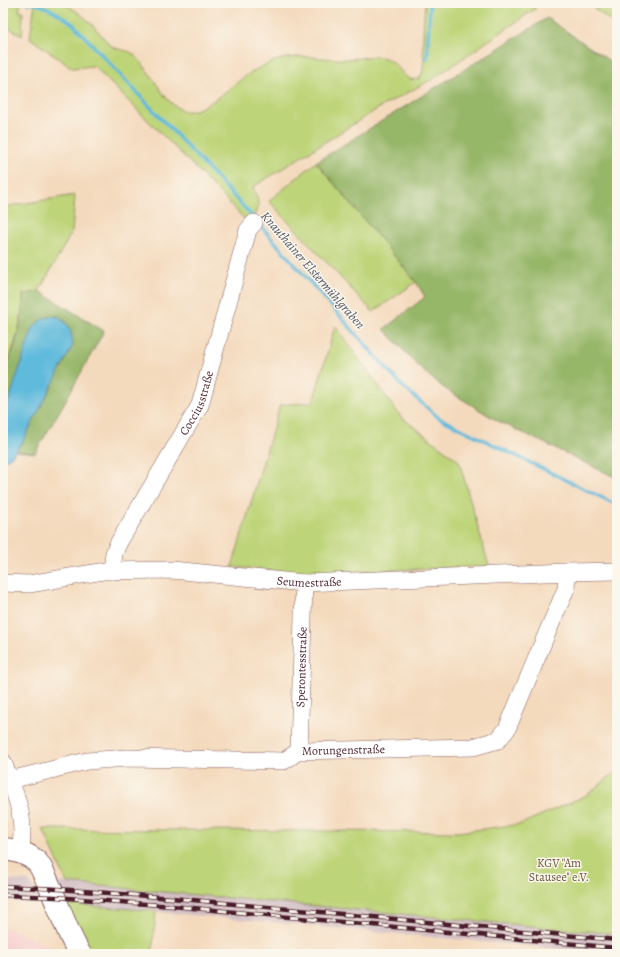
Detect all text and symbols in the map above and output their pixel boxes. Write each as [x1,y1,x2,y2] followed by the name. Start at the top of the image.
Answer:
[257,208,369,332] water label: Knauthainer Elstermühlgraben
[176,369,217,438] street label: Cocciusstraße
[276,572,342,591] street label: Seumestraße
[292,626,311,708] street label: Sperontesstraße
[302,741,385,759] street label: Morungenstraße
[529,855,589,885] park label: KGV "Am Stausee" e.V.

